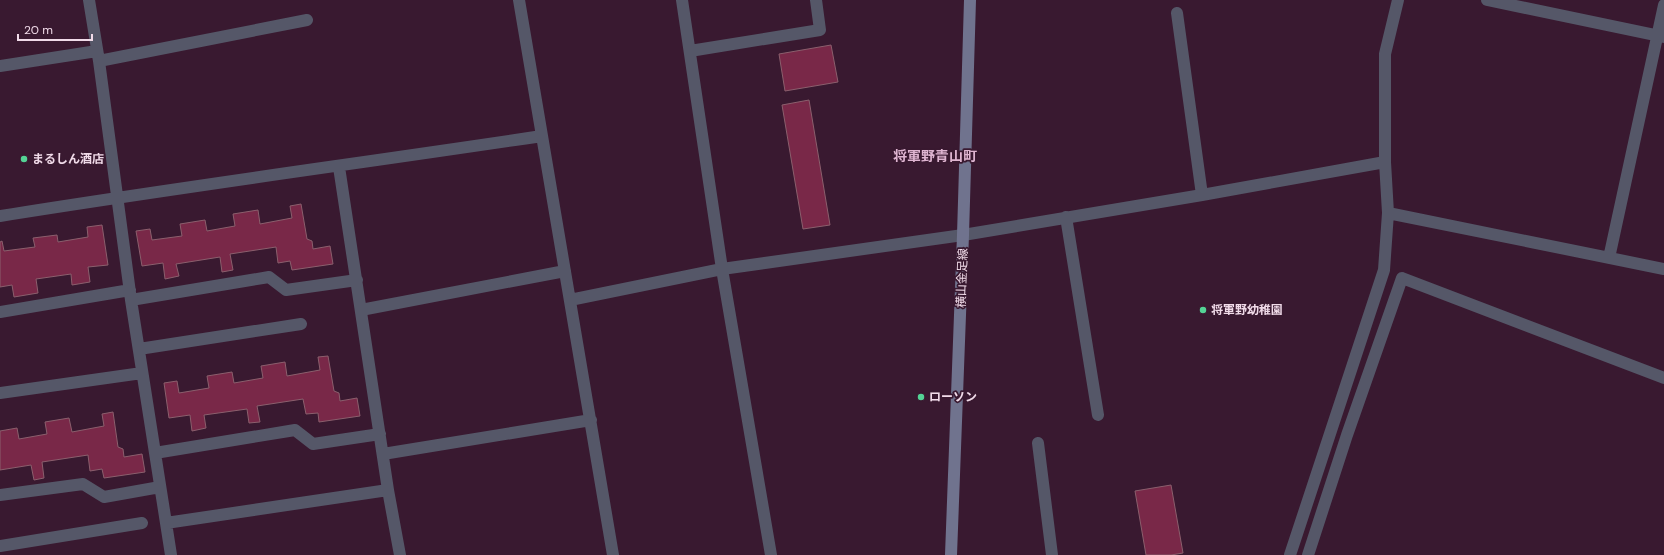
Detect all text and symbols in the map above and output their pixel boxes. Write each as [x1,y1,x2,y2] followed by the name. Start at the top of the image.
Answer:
[18,16,92,42] scale bar
[24,22,53,38] text: 20 m
[893,147,977,165] district label: 将軍野青山町
[32,151,104,167] place label: まるしん酒店
[19,154,29,164] marker: まるしん酒店
[953,248,971,308] street label: 横山金足線
[1211,302,1283,318] place label: 将軍野幼稚園
[1198,305,1208,315] marker: 将軍野幼稚園
[929,389,977,405] place label: ローソン
[916,392,926,402] marker: ローソン

